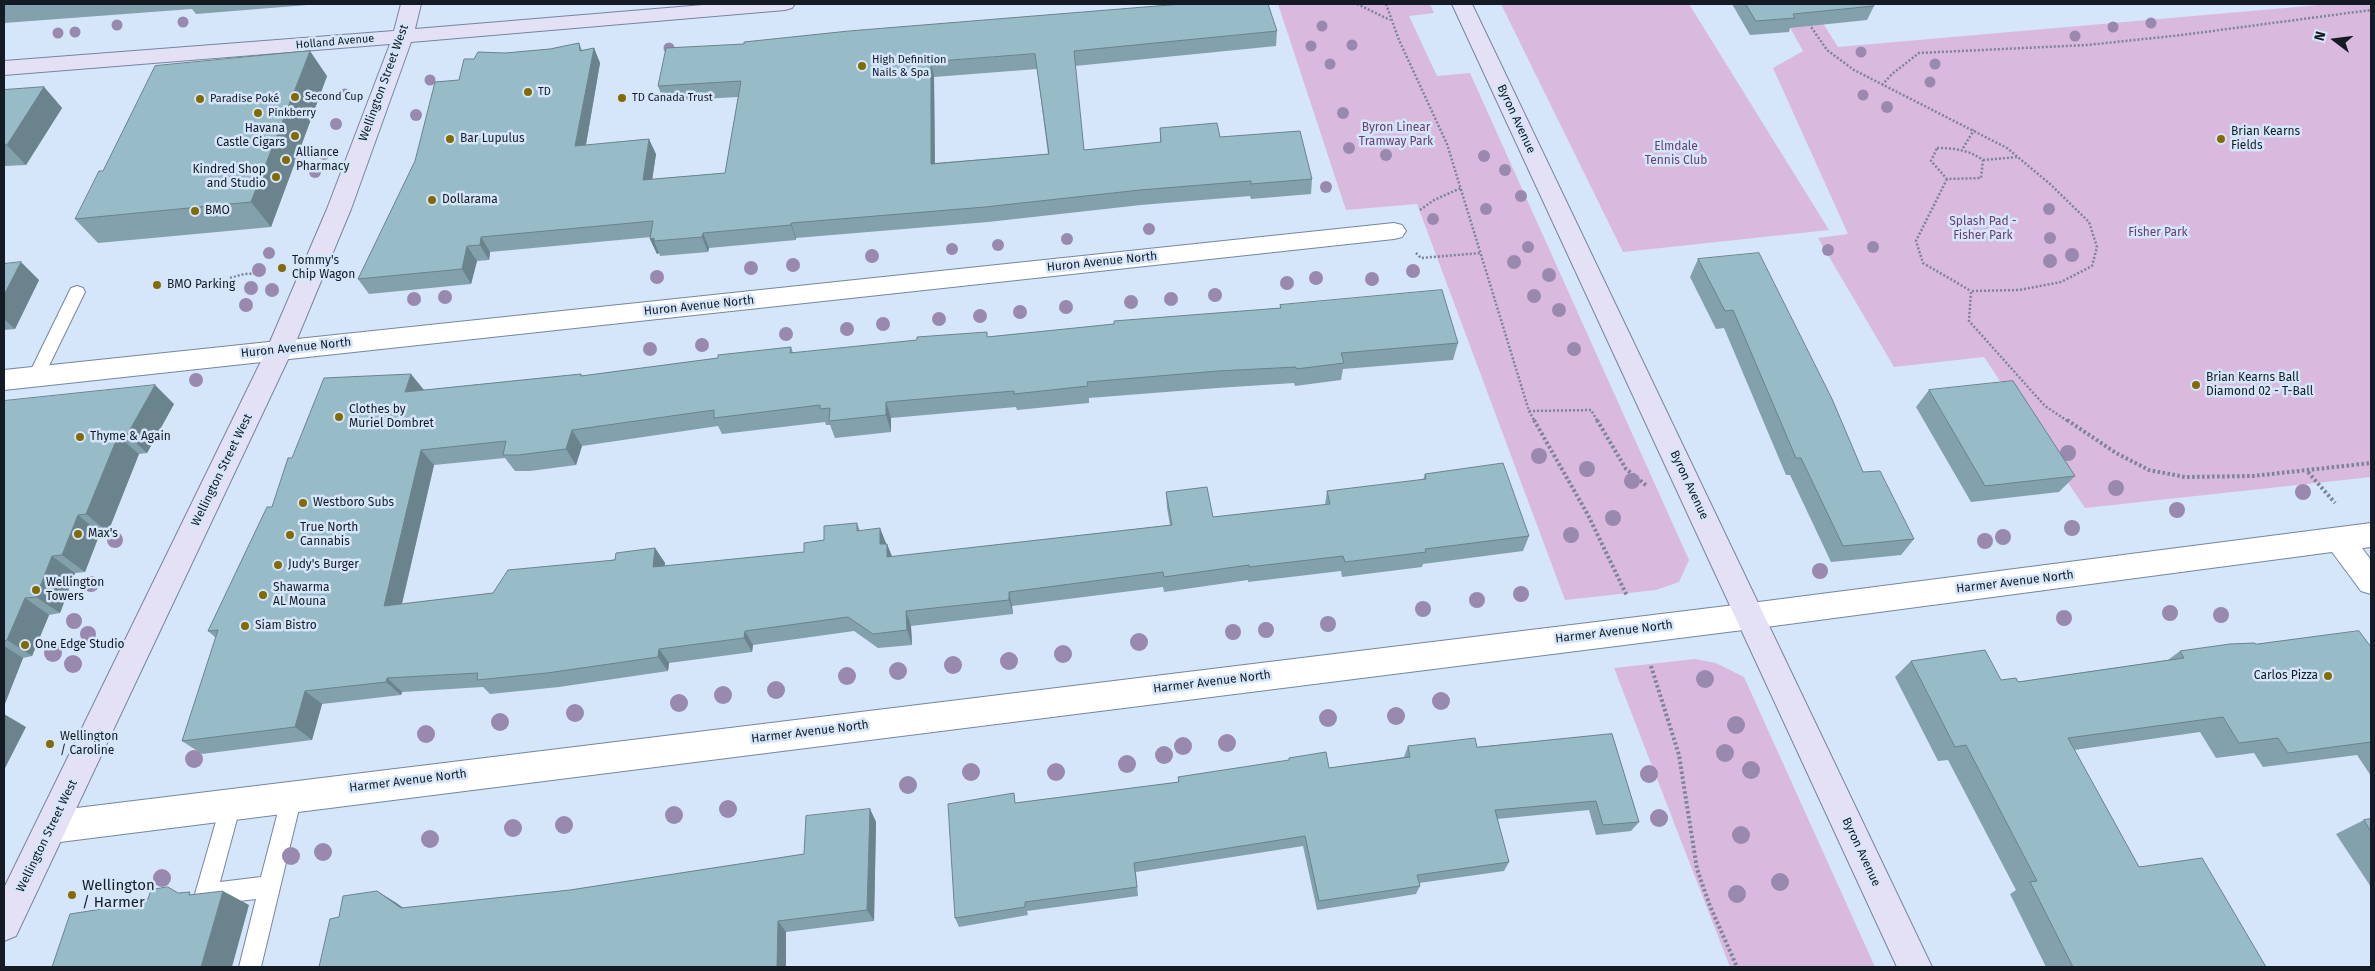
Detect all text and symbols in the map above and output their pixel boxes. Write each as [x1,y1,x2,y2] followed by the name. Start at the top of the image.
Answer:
[2310,15,2360,65] north arrow
[356,23,412,143] street label: Wellington Street West
[2311,29,2329,43] text: N
[295,32,375,52] street label: Holland Avenue
[872,53,947,79] place label: High Definition Nails & Spa
[856,60,868,72] marker: High Definition Nails & Spa
[1494,82,1538,156] street label: Byron Avenue
[538,85,551,99] place label: TD
[522,86,534,98] marker: TD
[305,90,363,104] place label: Second Cup
[289,91,301,103] marker: Second Cup
[632,91,713,105] place label: TD Canada Trust
[210,92,279,106] place label: Paradise Poké
[616,92,628,104] marker: TD Canada Trust
[194,93,206,105] marker: Paradise Poké
[268,106,316,120] place label: Pinkberry
[252,107,264,119] marker: Pinkberry
[1359,121,1433,149] park label: Byron Linear Tramway Park
[216,122,285,150] place label: Havana Castle Cigars
[2231,125,2300,153] place label: Brian Kearns Fields
[289,130,301,142] marker: Havana Castle Cigars
[460,132,525,146] place label: Bar Lupulus
[444,133,456,145] marker: Bar Lupulus
[2215,133,2227,145] marker: Brian Kearns Fields
[1645,140,1707,168] park label: Elmdale Tennis Club
[296,146,349,174] place label: Alliance Pharmacy
[280,154,292,166] marker: Alliance Pharmacy
[192,163,266,191] place label: Kindred Shop and Studio
[270,171,282,183] marker: Kindred Shop and Studio
[442,193,498,207] place label: Dollarama
[426,194,438,206] marker: Dollarama
[205,204,230,218] place label: BMO
[189,205,201,217] marker: BMO
[1949,215,2017,243] park label: Splash Pad - Fisher Park
[2128,226,2188,240] park label: Fisher Park
[1046,249,1158,275] street label: Huron Avenue North
[292,254,355,282] place label: Tommy's Chip Wagon
[276,262,288,274] marker: Tommy's Chip Wagon
[167,278,235,292] place label: BMO Parking
[151,279,163,291] marker: BMO Parking
[643,293,755,319] street label: Huron Avenue North
[240,335,352,361] street label: Huron Avenue North
[2206,371,2313,399] place label: Brian Kearns Ball Diamond 02 - T-Ball
[2190,379,2202,391] marker: Brian Kearns Ball Diamond 02 - T-Ball
[349,403,434,431] place label: Clothes by Muriel Dombret
[188,411,256,529] street label: Wellington Street West
[333,411,345,423] marker: Clothes by Muriel Dombret
[90,430,171,444] place label: Thyme & Again
[74,431,86,443] marker: Thyme & Again
[1667,448,1711,522] street label: Byron Avenue
[313,496,394,510] place label: Westboro Subs
[297,497,309,509] marker: Westboro Subs
[300,521,358,549] place label: True North Cannabis
[88,527,118,541] place label: Max's
[72,528,84,540] marker: Max's
[284,529,296,541] marker: True North Cannabis
[288,558,359,572] place label: Judy's Burger
[272,559,284,571] marker: Judy's Burger
[1955,568,2075,596] street label: Harmer Avenue North
[46,576,104,604] place label: Wellington Towers
[273,581,329,609] place label: Shawarma AL Mouna
[30,584,42,596] marker: Wellington Towers
[257,589,269,601] marker: Shawarma AL Mouna
[1554,618,1674,646] street label: Harmer Avenue North
[255,619,317,633] place label: Siam Bistro
[239,620,251,632] marker: Siam Bistro
[35,638,125,652] place label: One Edge Studio
[19,639,31,651] marker: One Edge Studio
[1152,668,1272,696] street label: Harmer Avenue North
[2254,669,2318,683] place label: Carlos Pizza
[2322,670,2334,682] marker: Carlos Pizza
[750,718,870,746] street label: Harmer Avenue North
[60,730,118,758] place label: Wellington / Caroline
[44,738,56,750] marker: Wellington / Caroline
[348,767,468,795] street label: Harmer Avenue North
[13,777,81,895] street label: Wellington Street West
[1839,815,1883,889] street label: Byron Avenue
[82,877,155,912] place label: Wellington / Harmer
[66,889,78,901] marker: Wellington / Harmer

